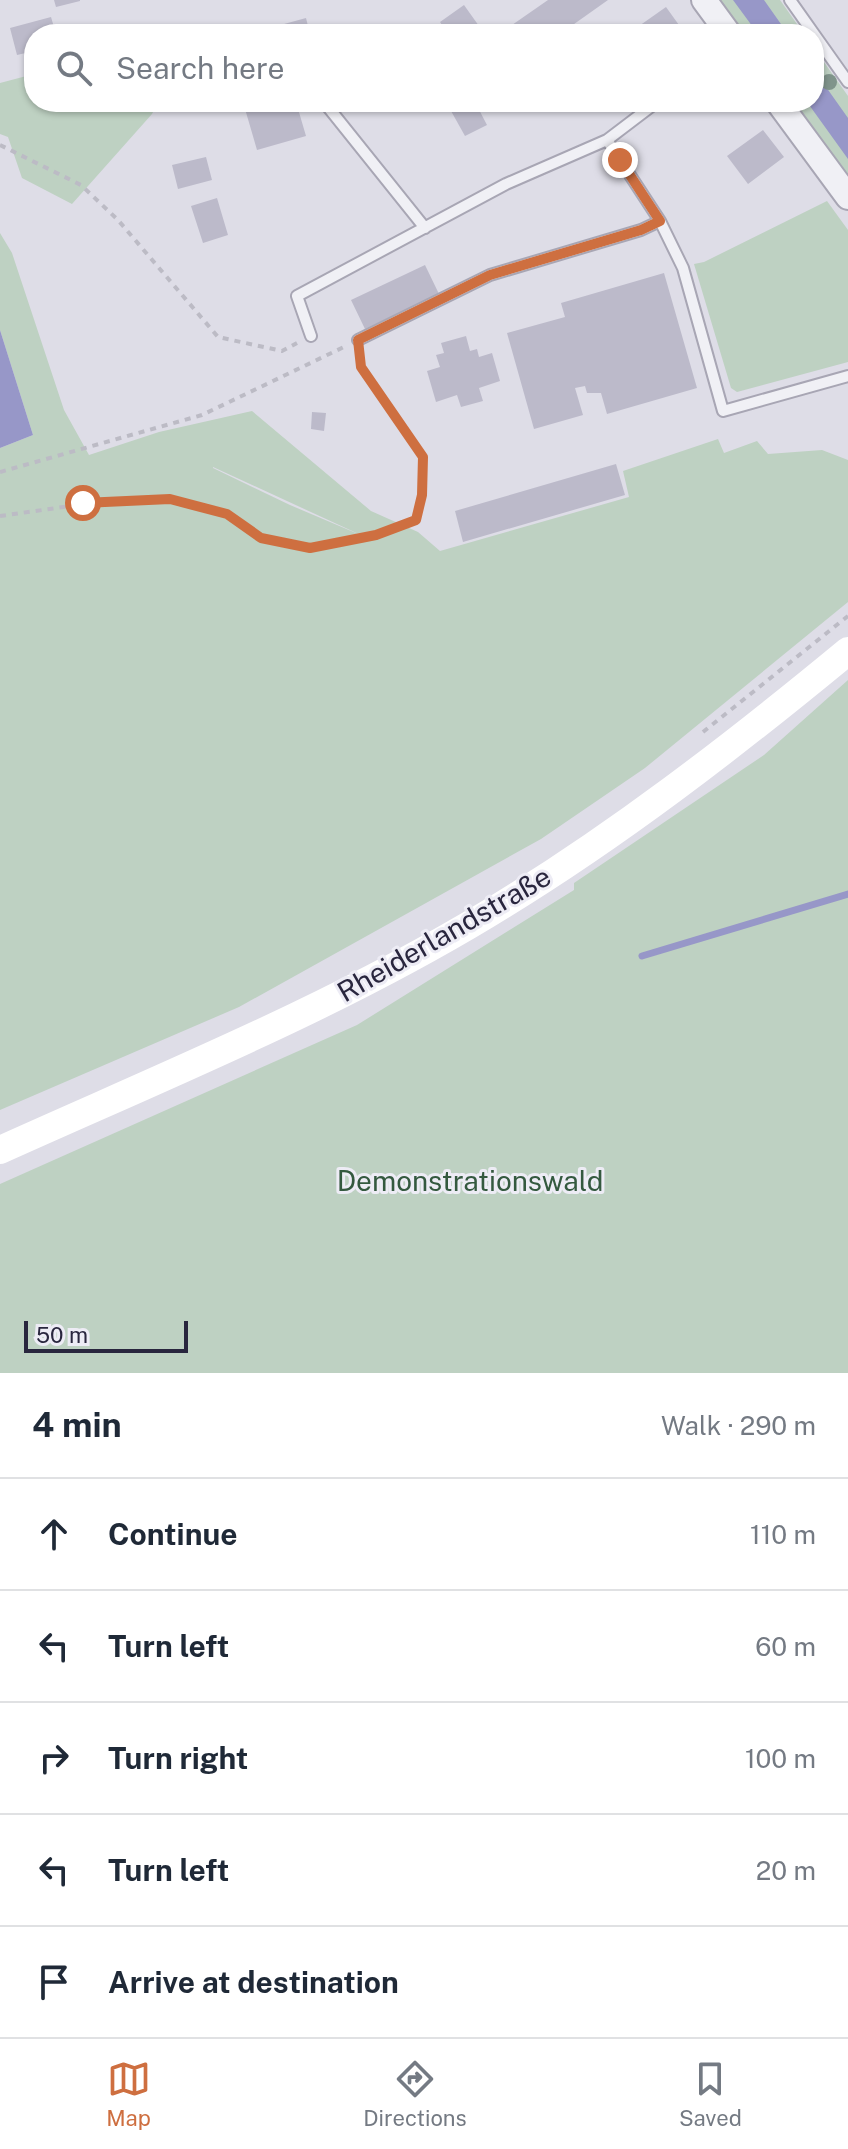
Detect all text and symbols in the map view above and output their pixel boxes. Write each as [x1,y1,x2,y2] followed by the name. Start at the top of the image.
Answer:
[24,24,824,112] search box
[52,46,96,90] icon: search
[116,50,284,86] text: Search here
[602,142,638,178] route end
[65,485,101,521] route start
[331,859,556,1008] street label: Rheiderlandstraße
[337,1164,603,1197] park label: Demonstrationswald
[24,1317,188,1353] scale bar
[36,1322,88,1348] text: 50 m
[32,1405,122,1445] text: 4 min
[661,1410,816,1441] text: Walk · 290 m
[32,1512,76,1556] icon: ahead
[108,1516,238,1552] text: Continue
[750,1519,816,1550] text: 110 m
[32,1624,76,1668] icon: left
[108,1628,229,1664] text: Turn left
[755,1631,816,1662] text: 60 m
[32,1736,76,1780] icon: right
[108,1740,248,1776] text: Turn right
[745,1743,816,1774] text: 100 m
[32,1848,76,1892] icon: left
[108,1852,229,1888] text: Turn left
[756,1855,816,1886] text: 20 m
[32,1960,76,2004] icon: arrive
[108,1964,399,2000] text: Arrive at destination
[106,2057,151,2131] tab: Map
[363,2057,467,2131] tab: Directions
[679,2057,742,2131] tab: Saved

